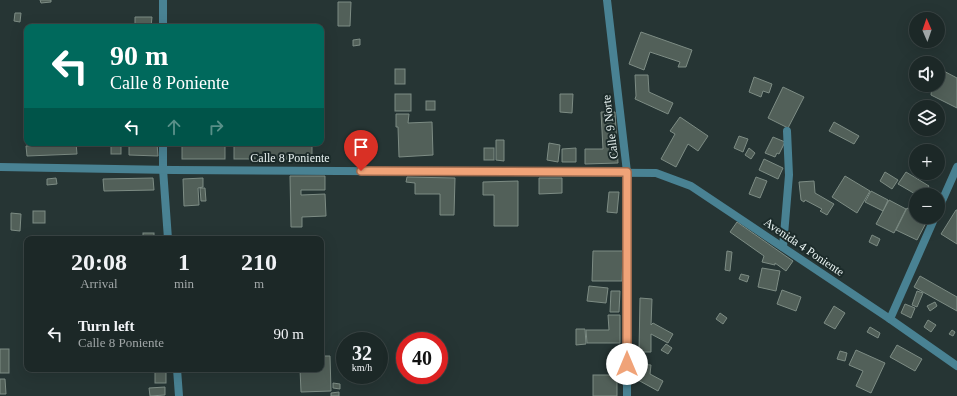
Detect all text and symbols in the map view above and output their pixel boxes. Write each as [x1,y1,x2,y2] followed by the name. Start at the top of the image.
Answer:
[909,12,945,48] north arrow
[909,12,945,224] map controls
[44,40,96,92] icon: left
[110,40,168,71] text: 90 m
[909,56,945,92] button: sound
[110,73,229,93] text: Calle 8 Poniente
[599,94,621,160] street label: Calle 9 Norte
[909,100,945,136] button: layers
[121,116,143,138] icon: left
[163,116,185,138] icon: ahead
[205,116,227,138] icon: right
[344,130,378,171] pin
[350,136,372,158] icon: arrive
[909,144,945,180] button: +
[250,151,330,165] street label: Calle 8 Poniente
[909,188,945,224] button: −
[761,215,847,279] street label: Avenida 4 Poniente
[71,249,127,275] text: 20:08
[178,249,190,275] text: 1
[241,249,277,275] text: 210
[80,276,118,291] text: Arrival
[174,276,194,291] text: min
[254,276,264,291] text: m
[78,318,135,334] text: Turn left
[44,323,66,345] icon: left
[274,326,304,342] text: 90 m
[396,332,448,384] speed limit sign: 40
[78,335,164,350] text: Calle 8 Poniente
[352,342,372,364] text: 32
[606,343,648,385] position arrow
[352,362,372,373] text: km/h

